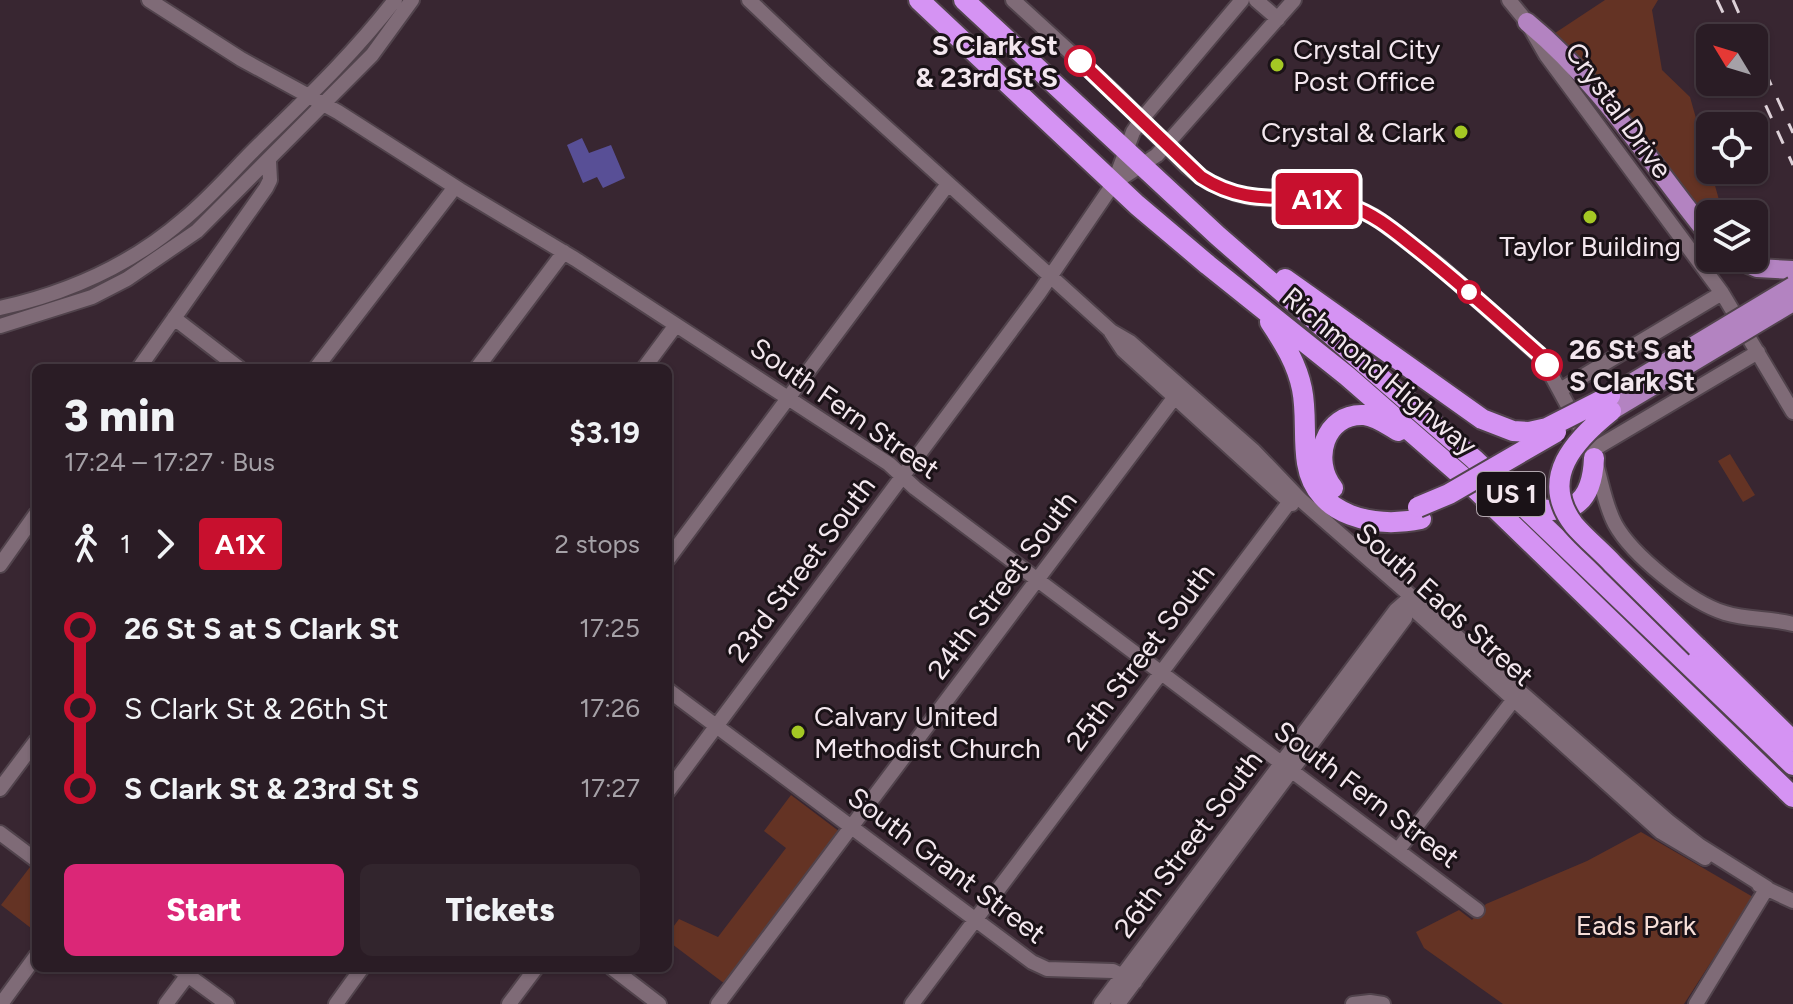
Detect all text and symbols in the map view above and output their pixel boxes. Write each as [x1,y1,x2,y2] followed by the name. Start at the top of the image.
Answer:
[1696,24,1768,96] north arrow
[1696,24,1768,272] map controls
[916,28,1058,94] place label: S Clark St & 23rd St S
[1293,32,1441,98] place label: Crystal City Post Office
[1558,35,1680,185] street label: Crystal Drive
[1065,46,1095,76] marker: S Clark St & 23rd St S
[1268,56,1286,74] marker: Crystal City Post Office
[1696,112,1768,184] button: locate
[1261,115,1445,149] place label: Crystal & Clark
[1452,123,1470,141] marker: Crystal & Clark
[1271,173,1363,225] line badge: A1X
[1292,182,1342,216] text: A1X
[1696,200,1768,272] button: layers
[1581,208,1599,226] marker: Taylor Building
[1499,229,1681,263] place label: Taylor Building
[1276,280,1484,462] street label: Richmond Highway
[1458,281,1480,303] unlabelled marker
[744,330,946,486] street label: South Fern Street
[1569,332,1695,398] place label: 26 St S at S Clark St
[1532,350,1562,380] marker: 26 St S at S Clark St
[64,389,175,442] text: 3 min
[569,414,640,451] text: $3.19
[64,446,275,478] text: 17:24 – 17:27 · Bus
[720,469,882,669] street label: 23rd Street South
[1477,472,1545,516] road number: US 1
[920,484,1084,686] street label: 24th Street South
[1349,515,1541,693] street label: South Eads Street
[64,522,108,566] icon: walk
[143,522,187,566] icon: forward
[215,527,266,561] text: A1X
[120,528,131,560] text: 1
[555,528,640,560] text: 2 stops
[1059,557,1221,757] street label: 25th Street South
[124,610,399,647] text: 26 St S at S Clark St
[579,612,640,644] text: 17:25
[124,690,388,727] text: S Clark St & 26th St
[579,692,640,724] text: 17:26
[814,699,1041,765] place label: Calvary United Methodist Church
[1268,713,1466,875] street label: South Fern Street
[789,723,807,741] marker: Calvary United Methodist Church
[1107,744,1269,944] street label: 26th Street South
[124,770,419,807] text: S Clark St & 23rd St S
[580,772,640,804] text: 17:27
[841,780,1053,950] street label: South Grant Street
[64,864,344,956] button: Start
[360,864,640,956] button: Tickets
[1576,908,1697,942] park label: Eads Park

